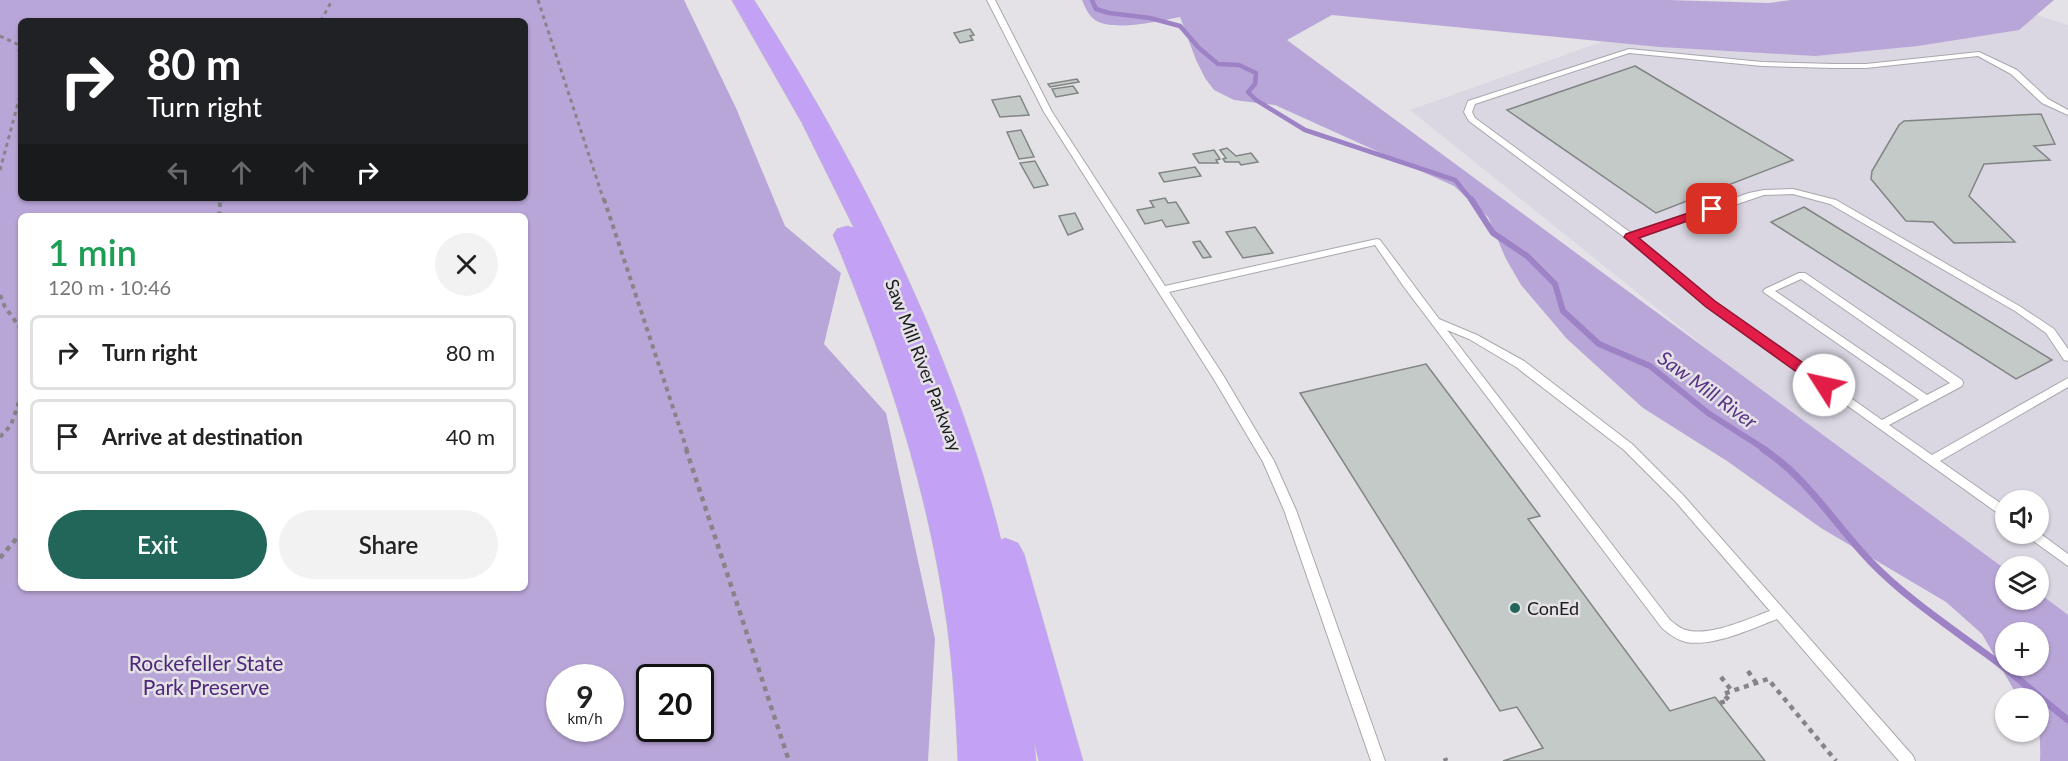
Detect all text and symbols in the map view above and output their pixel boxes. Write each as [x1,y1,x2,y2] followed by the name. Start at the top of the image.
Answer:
[147,39,241,89] text: 80 m
[48,42,126,120] icon: right
[147,90,262,123] text: Turn right
[162,156,195,189] icon: left
[225,156,258,189] icon: ahead
[288,156,321,189] icon: ahead
[351,156,384,189] icon: right
[1686,183,1737,234] pin
[1695,192,1728,225] icon: arrive
[48,230,137,274] text: 1 min
[435,233,498,296] button: close
[48,275,171,299] text: 120 m · 10:46
[881,276,967,455] street label: Saw Mill River Parkway
[51,336,84,369] icon: right
[102,339,197,366] text: Turn right
[446,339,495,366] text: 80 m
[1654,345,1763,434] water label: Saw Mill River
[1792,353,1856,417] position arrow
[51,420,84,453] icon: arrive
[102,423,303,450] text: Arrive at destination
[446,423,495,450] text: 40 m
[1995,490,2049,742] map controls
[1995,490,2049,544] button: sound
[48,510,267,579] button: Exit
[279,510,498,579] button: Share
[1995,556,2049,610] button: layers
[1527,597,1579,619] place label: ConEd
[1508,601,1522,615] marker: ConEd
[1995,622,2049,676] button: +
[129,650,283,699] park label: Rockefeller State Park Preserve
[636,664,714,742] speed limit sign: 20
[576,678,594,714] text: 9
[1995,688,2049,742] button: −
[567,709,603,727] text: km/h

